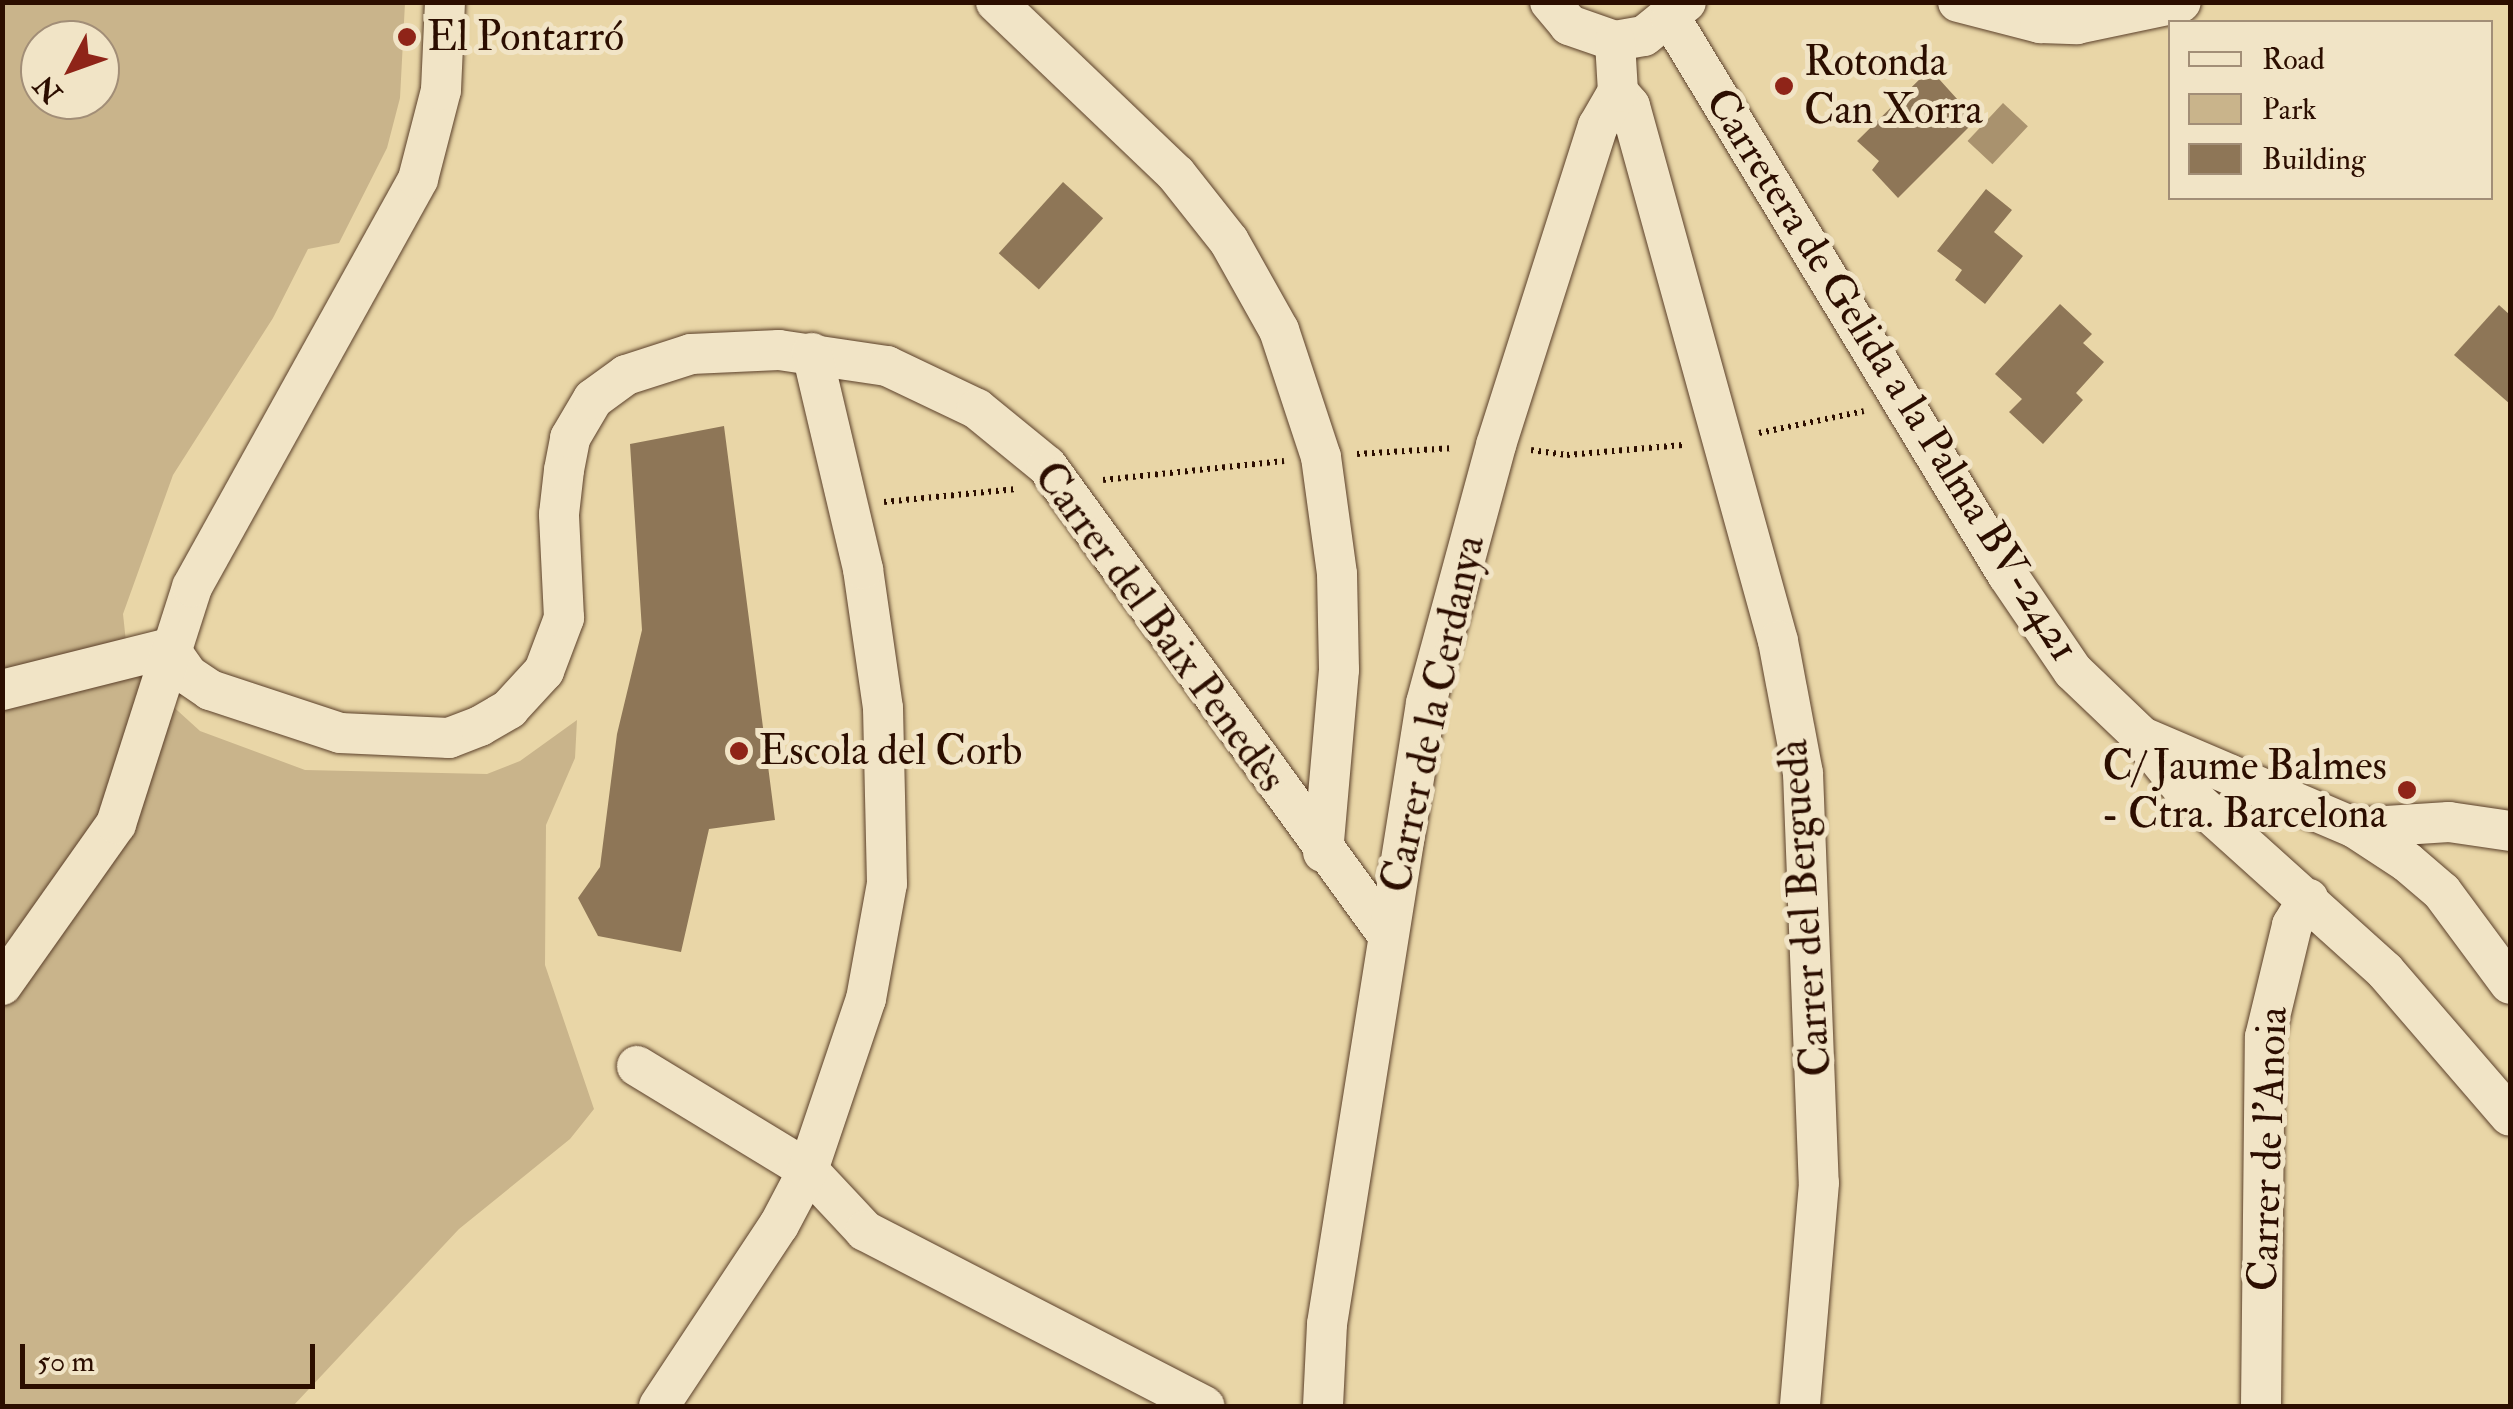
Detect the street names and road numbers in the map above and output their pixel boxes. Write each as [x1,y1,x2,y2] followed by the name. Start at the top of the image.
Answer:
[1694,79,2090,671] street label: Carretera de Gelida a la Palma BV-2421
[1023,452,1297,802] street label: Carrer del Baix Penedès
[1371,531,1495,897] street label: Carrer de la Cerdanya
[1768,738,1842,1078] street label: Carrer del Berguedà
[2238,1006,2298,1292] street label: Carrer de l'Anoia

